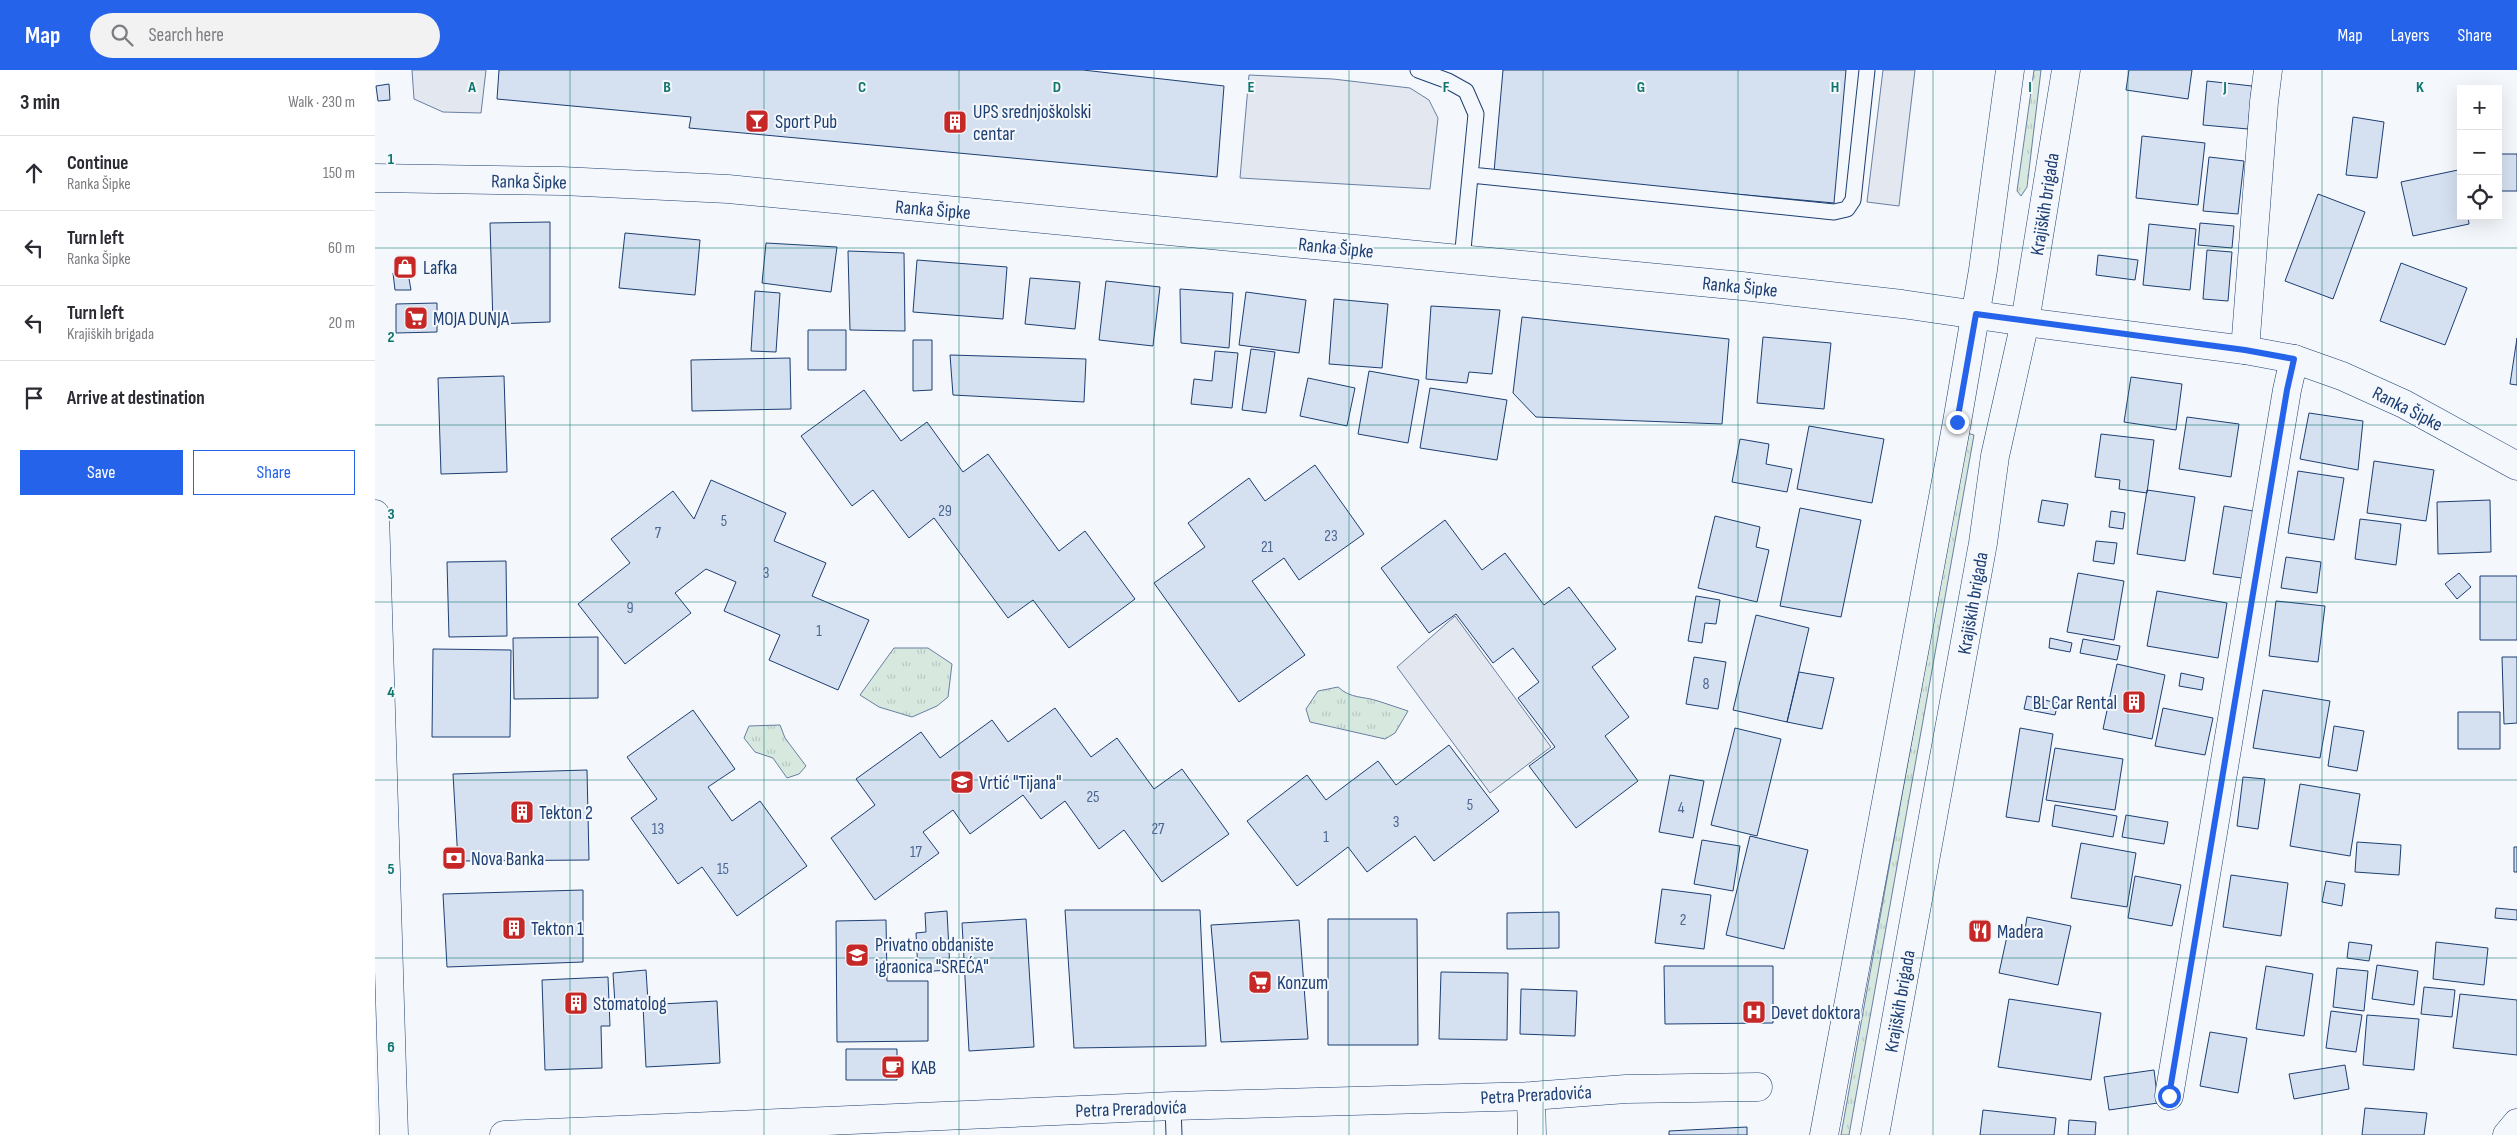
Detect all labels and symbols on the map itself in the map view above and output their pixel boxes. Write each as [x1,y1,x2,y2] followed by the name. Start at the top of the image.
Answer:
[467,78,476,97] text: A
[663,78,671,97] text: B
[858,78,866,97] text: C
[1053,78,1061,97] text: D
[1248,78,1255,97] text: E
[1443,78,1450,97] text: F
[1637,78,1645,97] text: G
[1831,78,1839,97] text: H
[2028,78,2032,97] text: I
[2222,78,2227,97] text: J
[2416,78,2424,97] text: K
[973,101,1091,146] place label: UPS srednjoškolski centar
[744,108,770,134] bar icon: Sport Pub
[942,109,968,135] building icon: UPS srednjoškolski centar
[775,111,837,134] place label: Sport Pub
[388,150,395,169] text: 1
[2026,151,2065,257] street label: Krajiških brigada
[491,170,567,195] street label: Ranka Šipke
[894,196,972,225] street label: Ranka Šipke
[1297,233,1375,264] street label: Ranka Šipke
[392,254,418,280] shop icon: Lafka
[423,257,457,280] place label: Lafka
[1701,272,1779,303] street label: Ranka Šipke
[403,305,429,331] supermarket icon: MOJA DUNJA
[433,308,510,331] place label: MOJA DUNJA
[387,328,395,347] text: 2
[2368,382,2446,437] street label: Ranka Šipke
[1946,411,1969,434] route end
[938,502,952,521] house number: 29
[387,505,395,524] text: 3
[721,512,727,531] house number: 5
[655,524,662,543] house number: 7
[1324,527,1338,546] house number: 23
[1261,538,1274,557] house number: 21
[1953,550,1994,656] street label: Krajiških brigada
[763,564,769,583] house number: 3
[626,599,634,618] house number: 9
[816,622,822,641] house number: 1
[1702,675,1710,694] house number: 8
[387,683,395,702] text: 4
[2121,689,2147,715] building icon: BL Car Rental
[2033,692,2117,715] place label: BL Car Rental
[949,769,975,795] school or university icon: Vrtić "Tijana"
[979,772,1062,795] place label: Vrtić "Tijana"
[1086,788,1100,807] house number: 25
[1467,796,1473,815] house number: 5
[509,799,535,825] building icon: Tekton 2
[1678,799,1685,818] house number: 4
[539,802,593,825] place label: Tekton 2
[1393,813,1399,832] house number: 3
[652,820,664,839] house number: 13
[1151,820,1165,839] house number: 27
[1323,828,1329,847] house number: 1
[910,843,923,862] house number: 17
[441,845,467,871] bank icon: Nova Banka
[471,848,544,871] place label: Nova Banka
[387,860,395,879] text: 5
[717,860,729,879] house number: 15
[1680,911,1686,930] house number: 2
[501,915,527,941] building icon: Tekton 1
[531,918,584,941] place label: Tekton 1
[1967,918,1993,944] restaurant icon: Madera
[1997,921,2044,944] place label: Madera
[875,934,994,979] place label: Privatno obdanište igraonica "SREĆA"
[844,942,870,968] school or university icon: Privatno obdanište igraonica "SREĆA"
[1880,948,1921,1054] street label: Krajiških brigada
[1247,969,1273,995] supermarket icon: Konzum
[1277,972,1328,995] place label: Konzum
[563,990,589,1016] building icon: Stomatolog
[593,993,667,1016] place label: Stomatolog
[1741,999,1767,1025] hospital icon: Devet doktora
[1771,1002,1861,1025] place label: Devet doktora
[387,1038,395,1057] text: 6
[880,1054,906,1080] cafe icon: KAB
[911,1057,936,1080] place label: KAB
[1480,1081,1592,1110] street label: Petra Preradovića
[2158,1085,2181,1108] route start
[1075,1096,1187,1123] street label: Petra Preradovića

